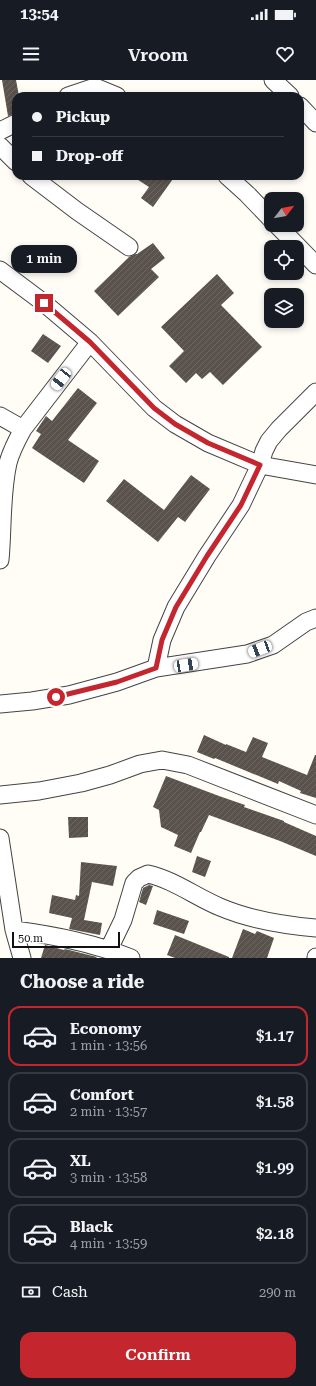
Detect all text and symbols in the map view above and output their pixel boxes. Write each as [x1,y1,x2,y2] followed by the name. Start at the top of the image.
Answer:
[20,5,58,23] text: 13:54
[20,43,42,65] icon: menu
[274,43,296,65] icon: heart
[128,44,188,65] text: Vroom
[56,108,110,126] text: Pickup
[56,147,123,165] text: Drop-off
[264,192,304,232] north arrow
[264,192,304,328] map controls
[264,240,304,280] button: locate
[11,245,77,273] callout: 1 min
[26,251,62,266] text: 1 min
[264,288,304,328] button: layers
[35,294,53,312] route end
[49,366,73,392] car
[247,639,273,659] car
[173,657,199,673] car
[47,688,65,706] route start
[12,930,120,949] scale bar
[18,932,43,945] text: 50 m
[20,971,144,992] text: Choose a ride
[22,1018,58,1054] icon: car
[70,1020,141,1038] text: Economy
[256,1027,294,1045] text: $1.17
[70,1038,147,1053] text: 1 min · 13:56
[22,1084,58,1120] icon: car
[70,1086,134,1104] text: Comfort
[256,1093,294,1111] text: $1.58
[70,1104,147,1119] text: 2 min · 13:57
[22,1150,58,1186] icon: car
[70,1152,91,1170] text: XL
[256,1159,294,1177] text: $1.99
[70,1170,147,1185] text: 3 min · 13:58
[22,1216,58,1252] icon: car
[70,1218,113,1236] text: Black
[256,1225,294,1243] text: $2.18
[70,1236,147,1251] text: 4 min · 13:59
[20,1281,42,1303] icon: cash
[52,1283,88,1301] text: Cash
[259,1285,296,1300] text: 290 m
[20,1332,296,1378] button: Confirm

